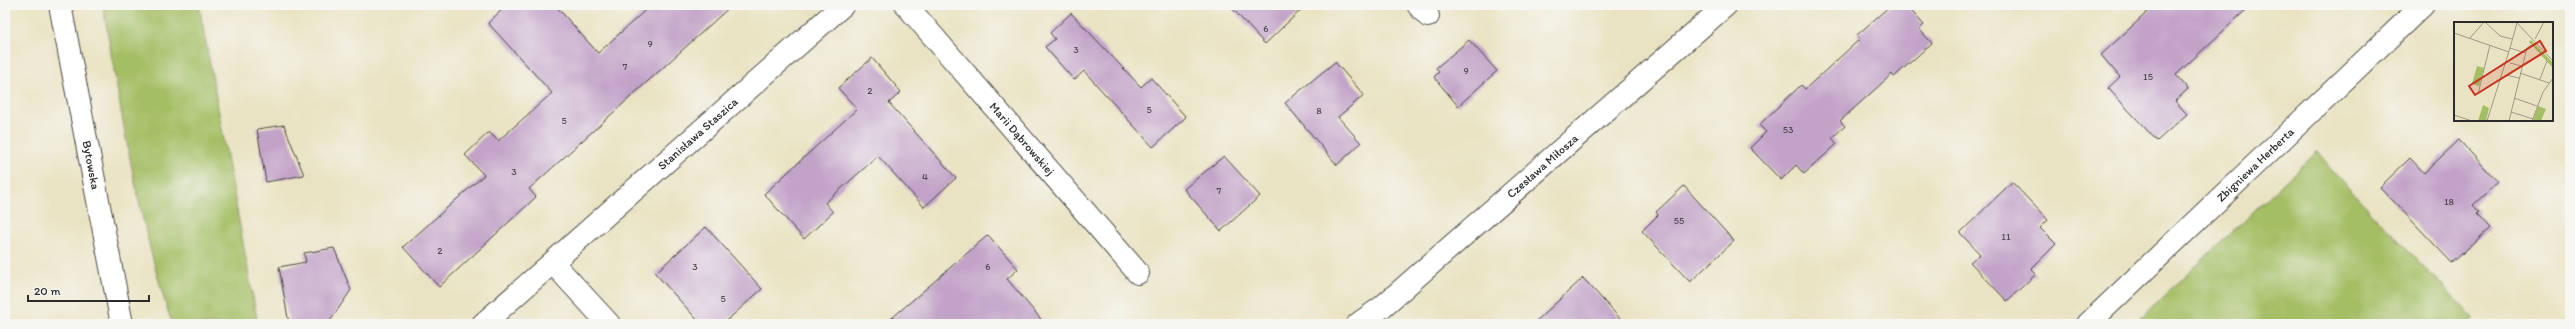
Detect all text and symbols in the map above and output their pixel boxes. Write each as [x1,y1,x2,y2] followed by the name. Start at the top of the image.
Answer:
[1263,22,1269,35] house number: 6
[2454,22,2553,121] inset map
[647,37,653,50] house number: 9
[1073,43,1079,56] house number: 3
[623,60,628,73] house number: 7
[1463,64,1469,77] house number: 9
[2143,70,2153,83] house number: 15
[867,84,873,97] house number: 2
[655,94,741,173] street label: Stanisława Staszica
[986,99,1057,178] street label: Marii Dąbrowskiej
[1146,103,1152,116] house number: 5
[1316,104,1322,117] house number: 8
[561,114,567,127] house number: 5
[1783,123,1794,136] house number: 53
[2214,124,2297,205] street label: Zbigniewa Herberta
[1504,131,1582,201] street label: Czesława Miłosza
[79,139,103,191] street label: Bytowska
[511,165,517,178] house number: 3
[922,170,928,183] house number: 4
[1217,184,1222,197] house number: 7
[2444,195,2455,208] house number: 18
[1674,214,1684,227] house number: 55
[2001,230,2011,243] house number: 11
[437,244,443,257] house number: 2
[692,260,698,273] house number: 3
[985,260,991,273] house number: 6
[28,277,149,303] scale bar
[34,284,61,298] text: 20 m
[720,292,726,305] house number: 5

